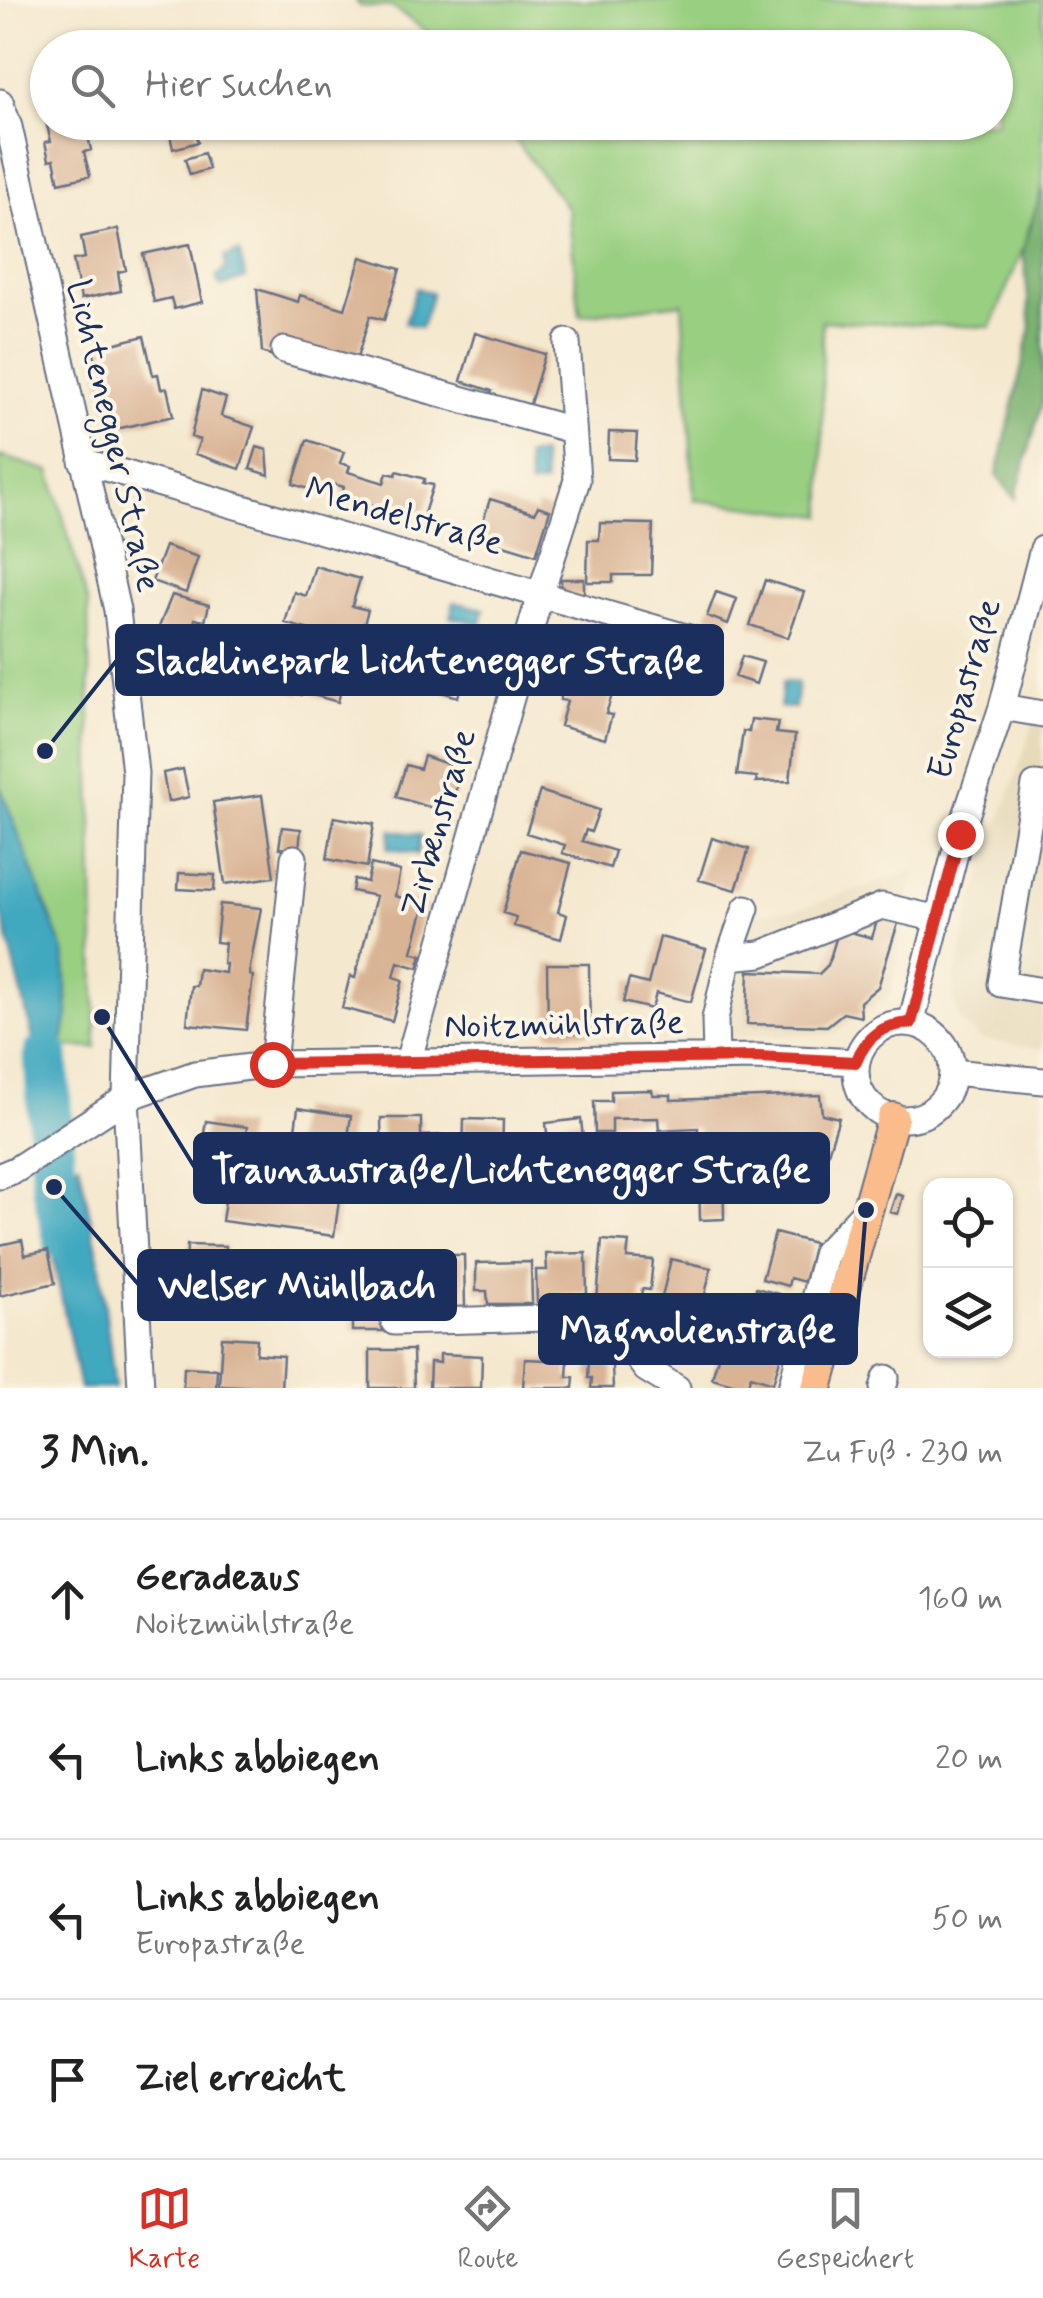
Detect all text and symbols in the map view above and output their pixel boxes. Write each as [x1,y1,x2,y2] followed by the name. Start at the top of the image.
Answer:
[30,30,1013,140] search box
[65,58,120,113] icon: search
[145,61,333,110] text: Hier suchen
[52,275,171,597] street label: Lichtenegger Straße
[300,467,508,567] street label: Mendelstraße
[917,593,1013,785] street label: Europastraße
[117,626,722,694] callout: Slacklinepark Lichtenegger Straße
[135,638,703,691] text: Slacklinepark Lichtenegger Straße
[390,724,488,922] street label: Zirbenstraße
[938,812,984,858] route end
[444,1000,684,1050] street label: Noitzmühlstraße
[250,1042,296,1088] route start
[195,1134,828,1202] callout: Traunaustraße/Lichtenegger Straße
[211,1147,811,1200] text: Traunaustraße/Lichtenegger Straße
[923,1178,1013,1358] map controls
[923,1178,1013,1268] button: locate
[139,1251,455,1319] callout: Welser Mühlbach
[158,1263,436,1312] text: Welser Mühlbach
[923,1268,1013,1358] button: layers
[540,1295,856,1363] callout: Magnolienstraße
[560,1307,836,1361] text: Magnolienstraße
[40,1426,149,1481] text: 3 Min.
[802,1432,1003,1474] text: Zu Fuß · 230 m
[135,1554,300,1603] text: Geradeaus
[40,1572,95,1627] icon: ahead
[918,1578,1003,1620] text: 160 m
[135,1603,354,1645] text: Noitzmühlstraße
[40,1732,95,1787] icon: left
[135,1735,380,1784] text: Links abbiegen
[935,1738,1003,1780] text: 20 m
[135,1874,380,1923] text: Links abbiegen
[40,1892,95,1947] icon: left
[931,1898,1003,1940] text: 50 m
[135,1923,305,1965] text: Europastraße
[40,2052,95,2107] icon: arrive
[135,2055,346,2104] text: Ziel erreicht
[129,2181,200,2278] tab: Karte
[457,2181,518,2278] tab: Route
[776,2181,914,2278] tab: Gespeichert

